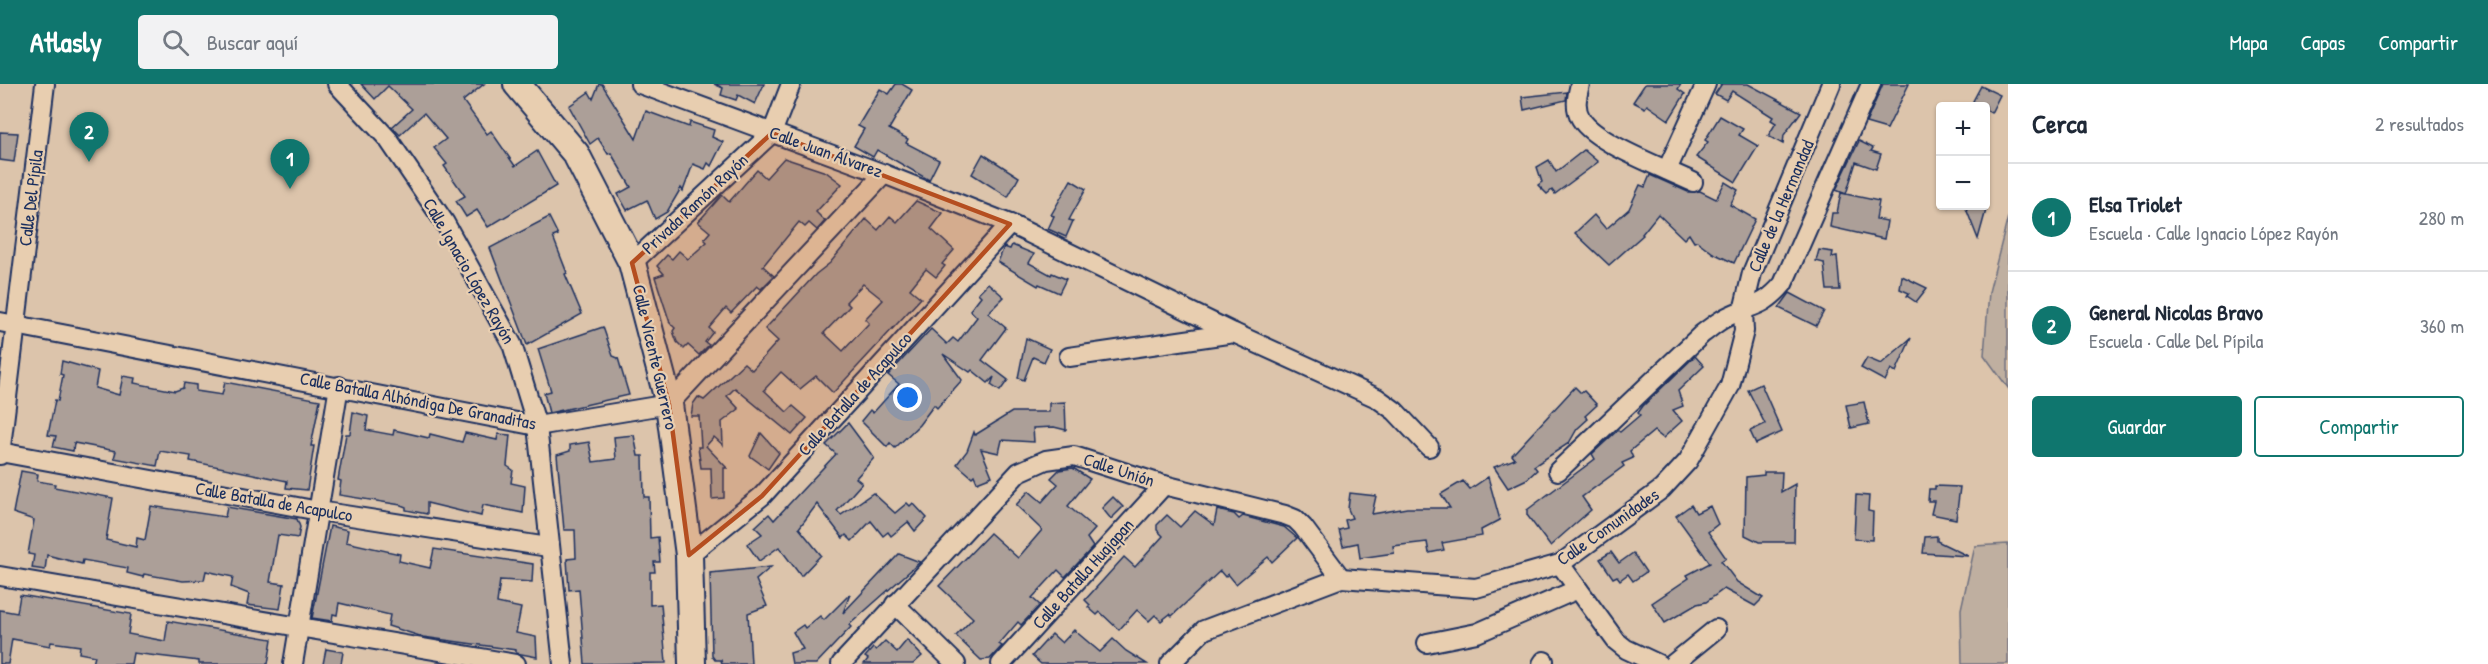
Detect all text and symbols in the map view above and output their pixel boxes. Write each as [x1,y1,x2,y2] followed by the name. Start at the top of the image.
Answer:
[138,15,558,69] search box
[30,23,102,61] text: Atlasly
[159,26,192,59] icon: search
[207,27,298,57] text: Buscar aquí
[2229,28,2267,57] text: Mapa
[2300,28,2345,57] text: Capas
[2378,28,2458,57] text: Compartir
[1936,102,1990,210] map controls
[1936,102,1990,156] button: +
[2032,106,2087,141] text: Cerca
[2375,110,2464,137] text: 2 resultados
[70,112,109,162] pin: 2
[766,119,887,184] street label: Calle Juan Álvarez
[1741,136,1820,276] street label: Calle de la Hermandad
[270,140,310,189] pin: 1
[12,148,49,248] street label: Calle Del Pípila
[636,148,753,260] street label: Privada Ramón Rayón
[1936,156,1990,210] button: −
[2089,189,2181,219] text: Elsa Triolet
[417,193,521,348] street label: Calle Ignacio López Rayón
[2048,204,2055,231] text: 1
[2419,204,2464,231] text: 280 m
[2089,219,2339,246] text: Escuela · Calle Ignacio López Rayón
[627,282,684,432] street label: Calle Vicente Guerrero
[2089,297,2263,327] text: General Nicolas Bravo
[2047,312,2056,339] text: 2
[2420,312,2464,339] text: 360 m
[792,326,917,461] street label: Calle Batalla de Acapulco
[2089,327,2263,354] text: Escuela · Calle Del Pípila
[298,365,538,436] street label: Calle Batalla Alhóndiga De Granaditas
[893,383,922,412] your location
[2032,396,2242,457] button: Guardar
[2254,396,2464,457] button: Compartir
[1080,446,1158,493] street label: Calle Unión
[193,475,355,528] street label: Calle Batalla de Acapulco
[1551,482,1664,571] street label: Calle Comunidades
[1026,513,1139,635] street label: Calle Batalla Huajapan

